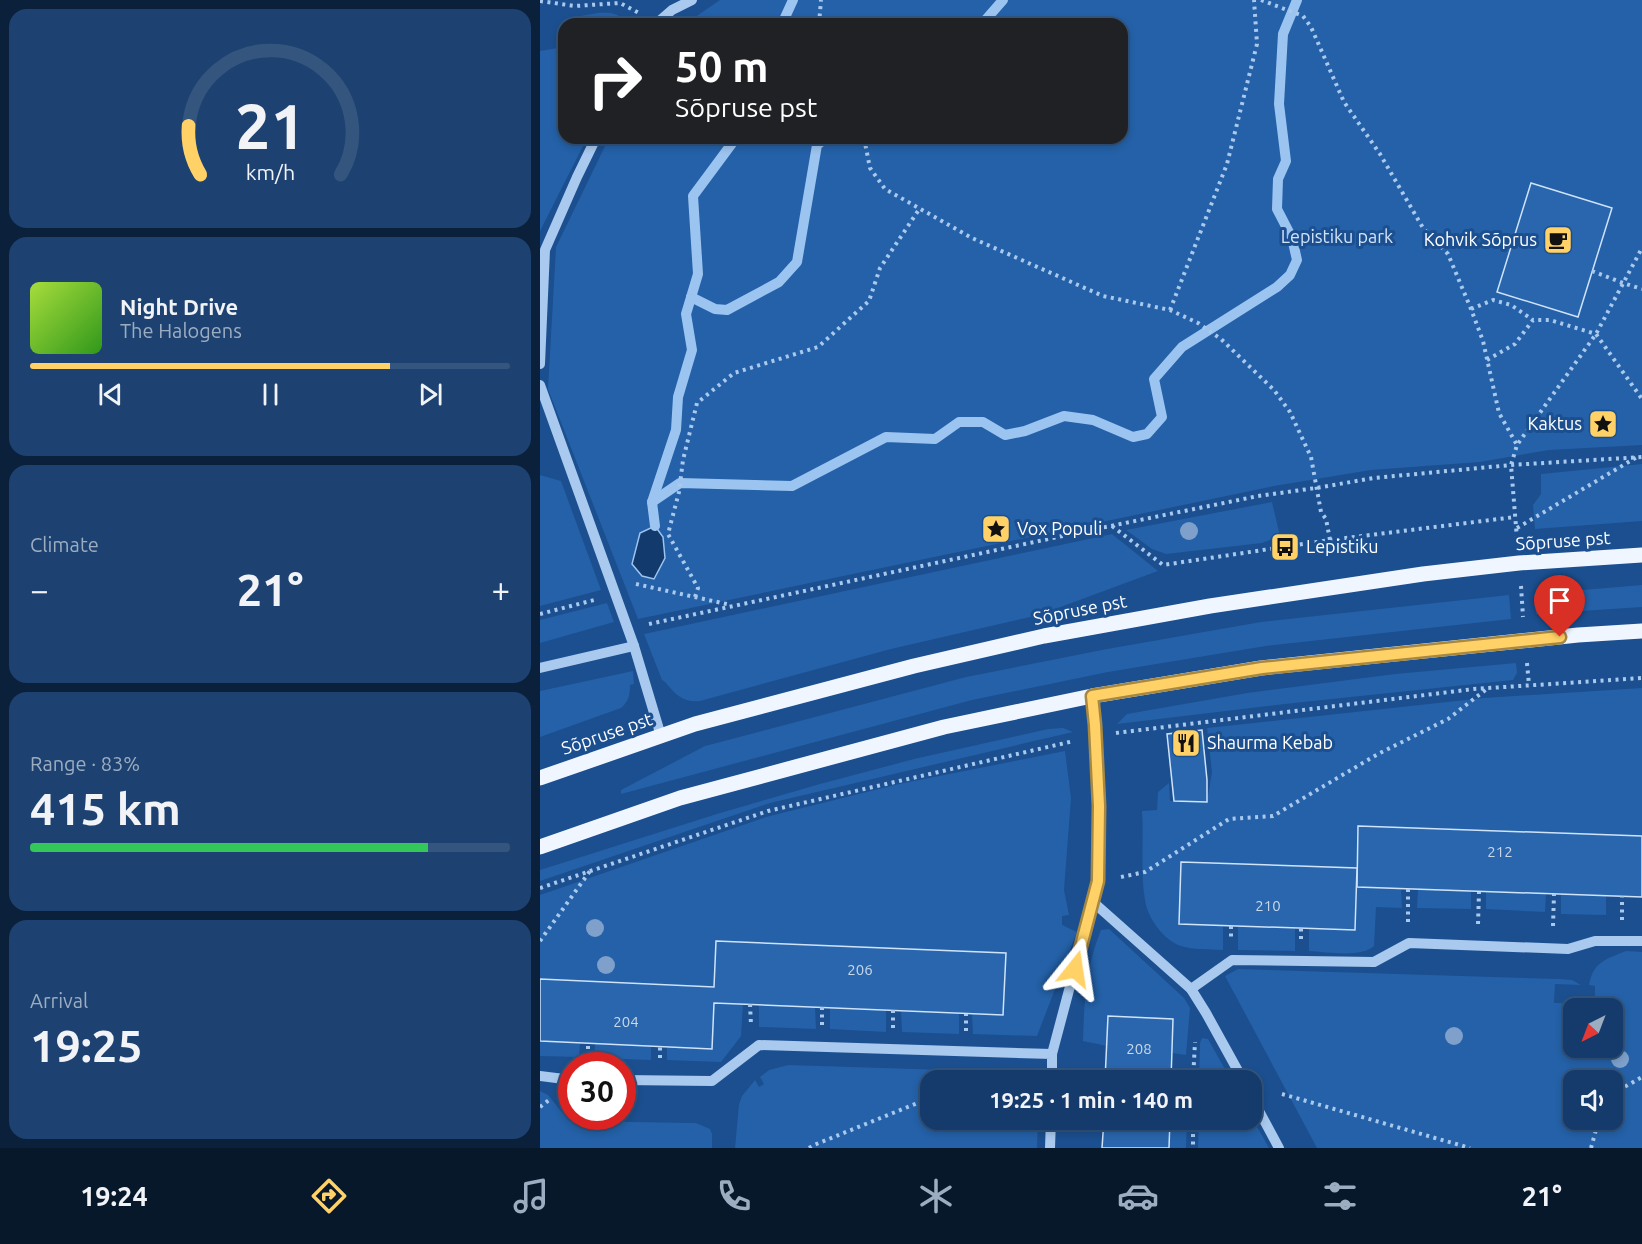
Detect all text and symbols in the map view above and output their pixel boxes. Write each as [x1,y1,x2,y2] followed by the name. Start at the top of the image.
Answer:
[576,42,654,120] icon: right
[675,43,769,90] text: 50 m
[235,92,305,162] text: 21
[675,92,817,122] text: Sõpruse pst
[245,161,295,185] text: km/h
[1542,224,1574,256] cafe icon: Kohvik Sõprus
[1281,226,1393,246] park label: Lepistiku park
[1424,229,1537,249] place label: Kohvik Sõprus
[120,294,238,319] text: Night Drive
[120,319,242,342] text: The Halogens
[94,378,127,411] icon: previous
[254,378,287,411] icon: pause
[414,378,447,411] icon: next
[1587,408,1619,440] place icon: Kaktus
[1528,413,1582,433] place label: Kaktus
[980,513,1012,545] place icon: Vox Populi
[1017,518,1102,538] place label: Vox Populi
[1515,527,1611,553] street label: Sõpruse pst
[1269,531,1301,563] bus stop icon: Lepistiku
[30,533,99,556] text: Climate
[1306,536,1379,556] place label: Lepistiku
[237,564,303,615] text: 21°
[30,571,49,608] text: −
[491,571,510,608] text: +
[1534,575,1585,637] pin
[1543,584,1576,617] icon: arrive
[1031,590,1128,628] street label: Sõpruse pst
[559,708,655,758] street label: Sõpruse pst
[1170,727,1202,759] restaurant icon: Shaurma Kebab
[1207,732,1333,752] place label: Shaurma Kebab
[30,752,140,775] text: Range · 83%
[30,783,181,834] text: 415 km
[1487,843,1513,860] house number: 212
[1255,897,1281,914] house number: 210
[1043,937,1107,1001] position arrow
[847,961,873,978] house number: 206
[30,989,88,1012] text: Arrival
[1563,998,1623,1058] north arrow
[1563,998,1623,1130] map controls
[613,1013,639,1030] house number: 204
[30,1020,143,1071] text: 19:25
[1126,1040,1152,1057] house number: 208
[558,1052,636,1130] speed limit sign: 30
[1563,1070,1623,1130] button: sound
[989,1087,1193,1112] text: 19:25 · 1 min · 140 m
[308,1175,350,1217] icon: directions
[510,1175,552,1217] icon: music
[713,1175,755,1217] icon: phone
[915,1175,957,1217] icon: climate
[1117,1175,1159,1217] icon: car
[1319,1175,1361,1217] icon: filters
[80,1181,148,1211] text: 19:24
[1522,1181,1562,1211] text: 21°

